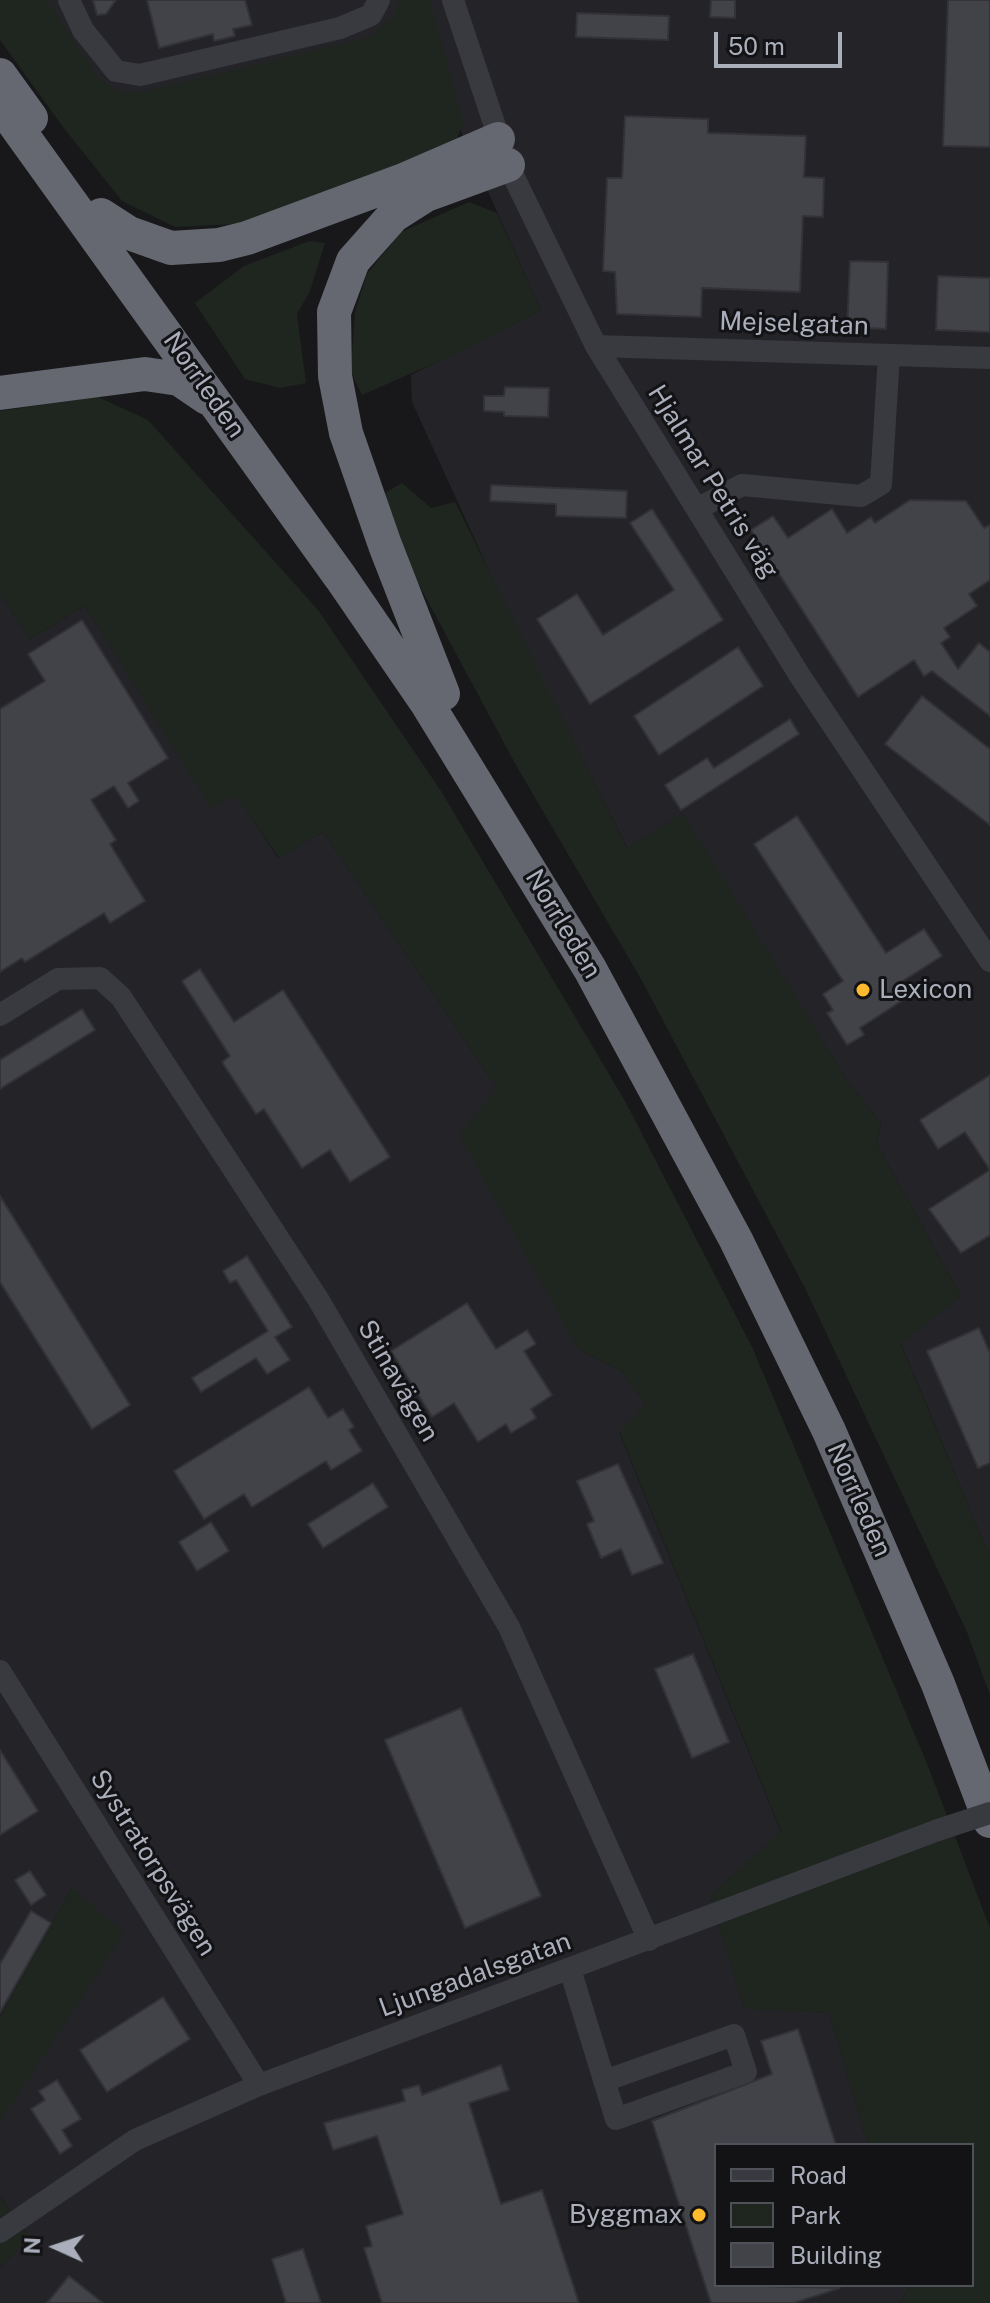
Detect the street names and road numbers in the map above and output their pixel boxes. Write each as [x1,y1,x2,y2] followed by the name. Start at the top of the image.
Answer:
[719,306,869,342] street label: Mejselgatan
[156,326,252,444] street label: Norrleden
[641,380,785,584] street label: Hjalmar Petris väg
[518,864,608,984] street label: Norrleden
[351,1315,445,1447] street label: Stinavägen
[820,1438,898,1562] street label: Norrleden
[83,1764,223,1962] street label: Systratorpsvägen
[375,1926,575,2024] street label: Ljungadalsgatan

